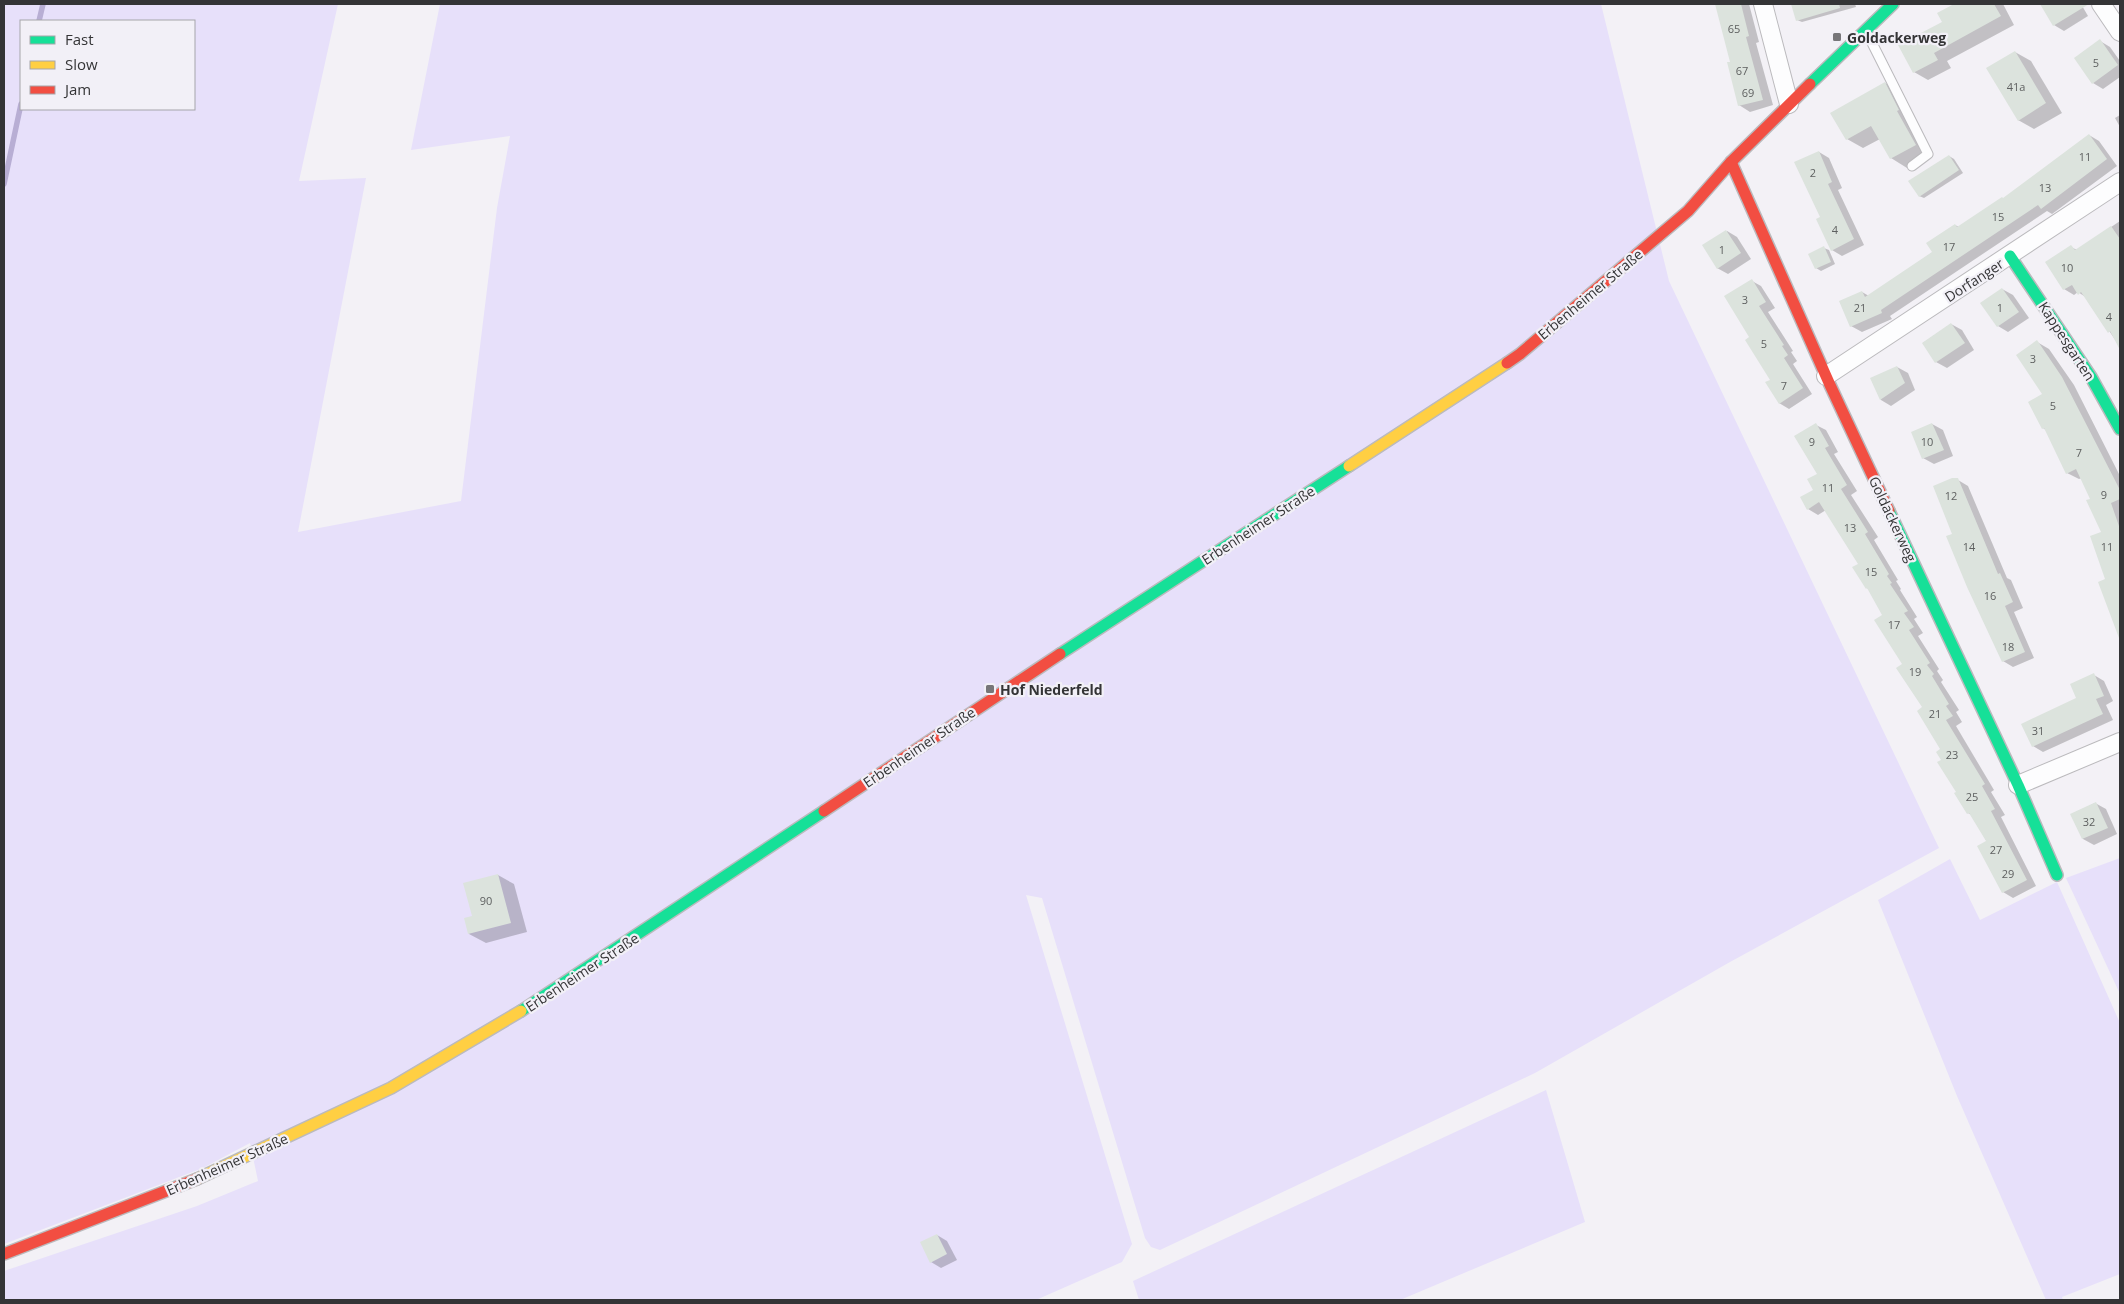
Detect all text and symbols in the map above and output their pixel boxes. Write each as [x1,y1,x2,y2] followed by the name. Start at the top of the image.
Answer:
[20,20,195,110] legend
[1728,21,1740,36] house number: 65
[1847,28,1946,47] place label: Goldackerweg
[65,29,94,49] text: Fast
[1831,31,1843,43] marker: Goldackerweg
[65,54,98,74] text: Slow
[2093,55,2099,70] house number: 5
[1736,63,1748,78] house number: 67
[63,79,91,99] text: Jam
[2007,79,2025,94] house number: 41a
[1742,85,1754,100] house number: 69
[2079,149,2091,164] house number: 11
[1810,165,1816,180] house number: 2
[2039,180,2051,195] house number: 13
[1992,209,2004,224] house number: 15
[1832,222,1839,237] house number: 4
[1943,239,1955,254] house number: 17
[1719,242,1725,257] house number: 1
[1534,244,1647,344] street label: Erbenheimer Straße
[1941,254,2007,306] street label: Dorfanger
[2061,260,2073,275] house number: 10
[1742,292,1748,307] house number: 3
[2034,298,2100,384] street label: Kappesgarten
[1854,300,1866,315] house number: 21
[1997,300,2003,315] house number: 1
[2106,309,2113,324] house number: 4
[1761,336,1767,351] house number: 5
[2030,351,2036,366] house number: 3
[1781,378,1787,393] house number: 7
[2050,398,2056,413] house number: 5
[1809,434,1815,449] house number: 9
[1921,434,1933,449] house number: 10
[2076,445,2082,460] house number: 7
[1865,473,1921,565] street label: Goldackerweg
[1822,480,1834,495] house number: 11
[1198,481,1318,569] street label: Erbenheimer Straße
[2101,487,2107,502] house number: 9
[1945,488,1957,503] house number: 12
[1844,520,1856,535] house number: 13
[1963,539,1976,554] house number: 14
[2101,539,2113,554] house number: 11
[1865,564,1877,579] house number: 15
[1984,588,1996,603] house number: 16
[1888,617,1900,632] house number: 17
[2002,639,2014,654] house number: 18
[1909,664,1921,679] house number: 19
[1000,680,1103,699] place label: Hof Niederfeld
[984,683,996,695] marker: Hof Niederfeld
[859,702,979,792] street label: Erbenheimer Straße
[1929,706,1941,721] house number: 21
[2032,723,2044,738] house number: 31
[1946,747,1958,762] house number: 23
[1966,789,1978,804] house number: 25
[2083,814,2095,829] house number: 32
[1990,842,2002,857] house number: 27
[2002,866,2014,881] house number: 29
[480,893,492,908] house number: 90
[522,928,642,1016] street label: Erbenheimer Straße
[163,1129,291,1199] street label: Erbenheimer Straße

